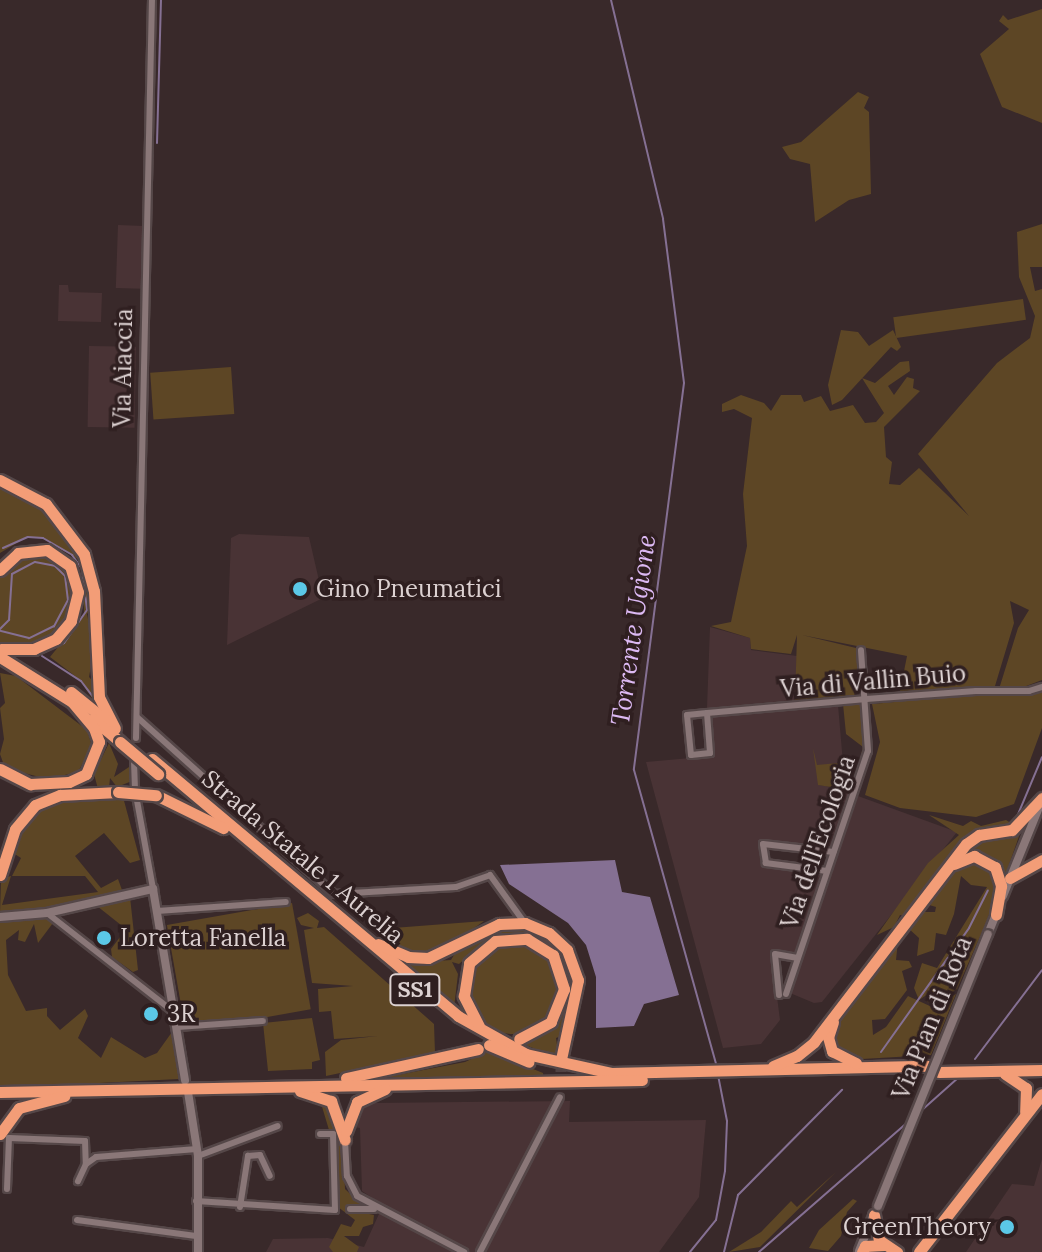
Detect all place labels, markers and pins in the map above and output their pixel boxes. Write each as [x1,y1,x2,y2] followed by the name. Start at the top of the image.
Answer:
[316,575,502,603] place label: Gino Pneumatici
[291,580,309,598] marker: Gino Pneumatici
[120,924,286,952] place label: Loretta Fanella
[95,929,113,947] marker: Loretta Fanella
[167,1000,195,1028] place label: 3R
[142,1005,160,1023] marker: 3R
[843,1213,991,1241] place label: GreenTheory
[998,1218,1016,1236] marker: GreenTheory

